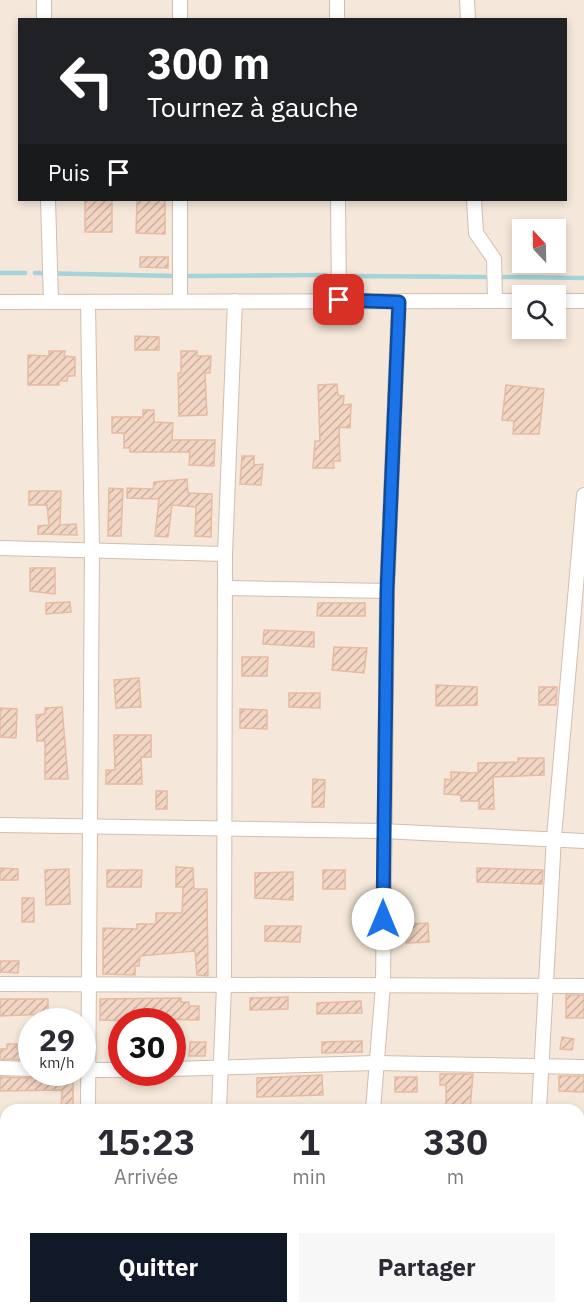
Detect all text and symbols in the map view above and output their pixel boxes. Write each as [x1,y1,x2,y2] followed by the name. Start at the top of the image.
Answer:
[147,36,270,91] text: 300 m
[48,42,126,120] icon: left
[147,89,358,124] text: Tournez à gauche
[102,156,135,189] icon: arrive
[48,158,90,187] text: Puis
[512,219,566,273] north arrow
[512,219,566,339] map controls
[313,274,364,325] pin
[322,283,355,316] icon: arrive
[512,285,566,339] button: search
[351,887,415,951] position arrow
[108,1008,186,1086] speed limit sign: 30
[39,1020,75,1059] text: 29
[39,1053,75,1072] text: km/h
[97,1118,195,1165] text: 15:23
[298,1118,320,1165] text: 1
[423,1118,488,1165] text: 330
[114,1163,178,1190] text: Arrivée
[292,1163,326,1190] text: min
[447,1163,464,1190] text: m
[30,1233,287,1302] button: Quitter
[299,1233,555,1302] button: Partager

